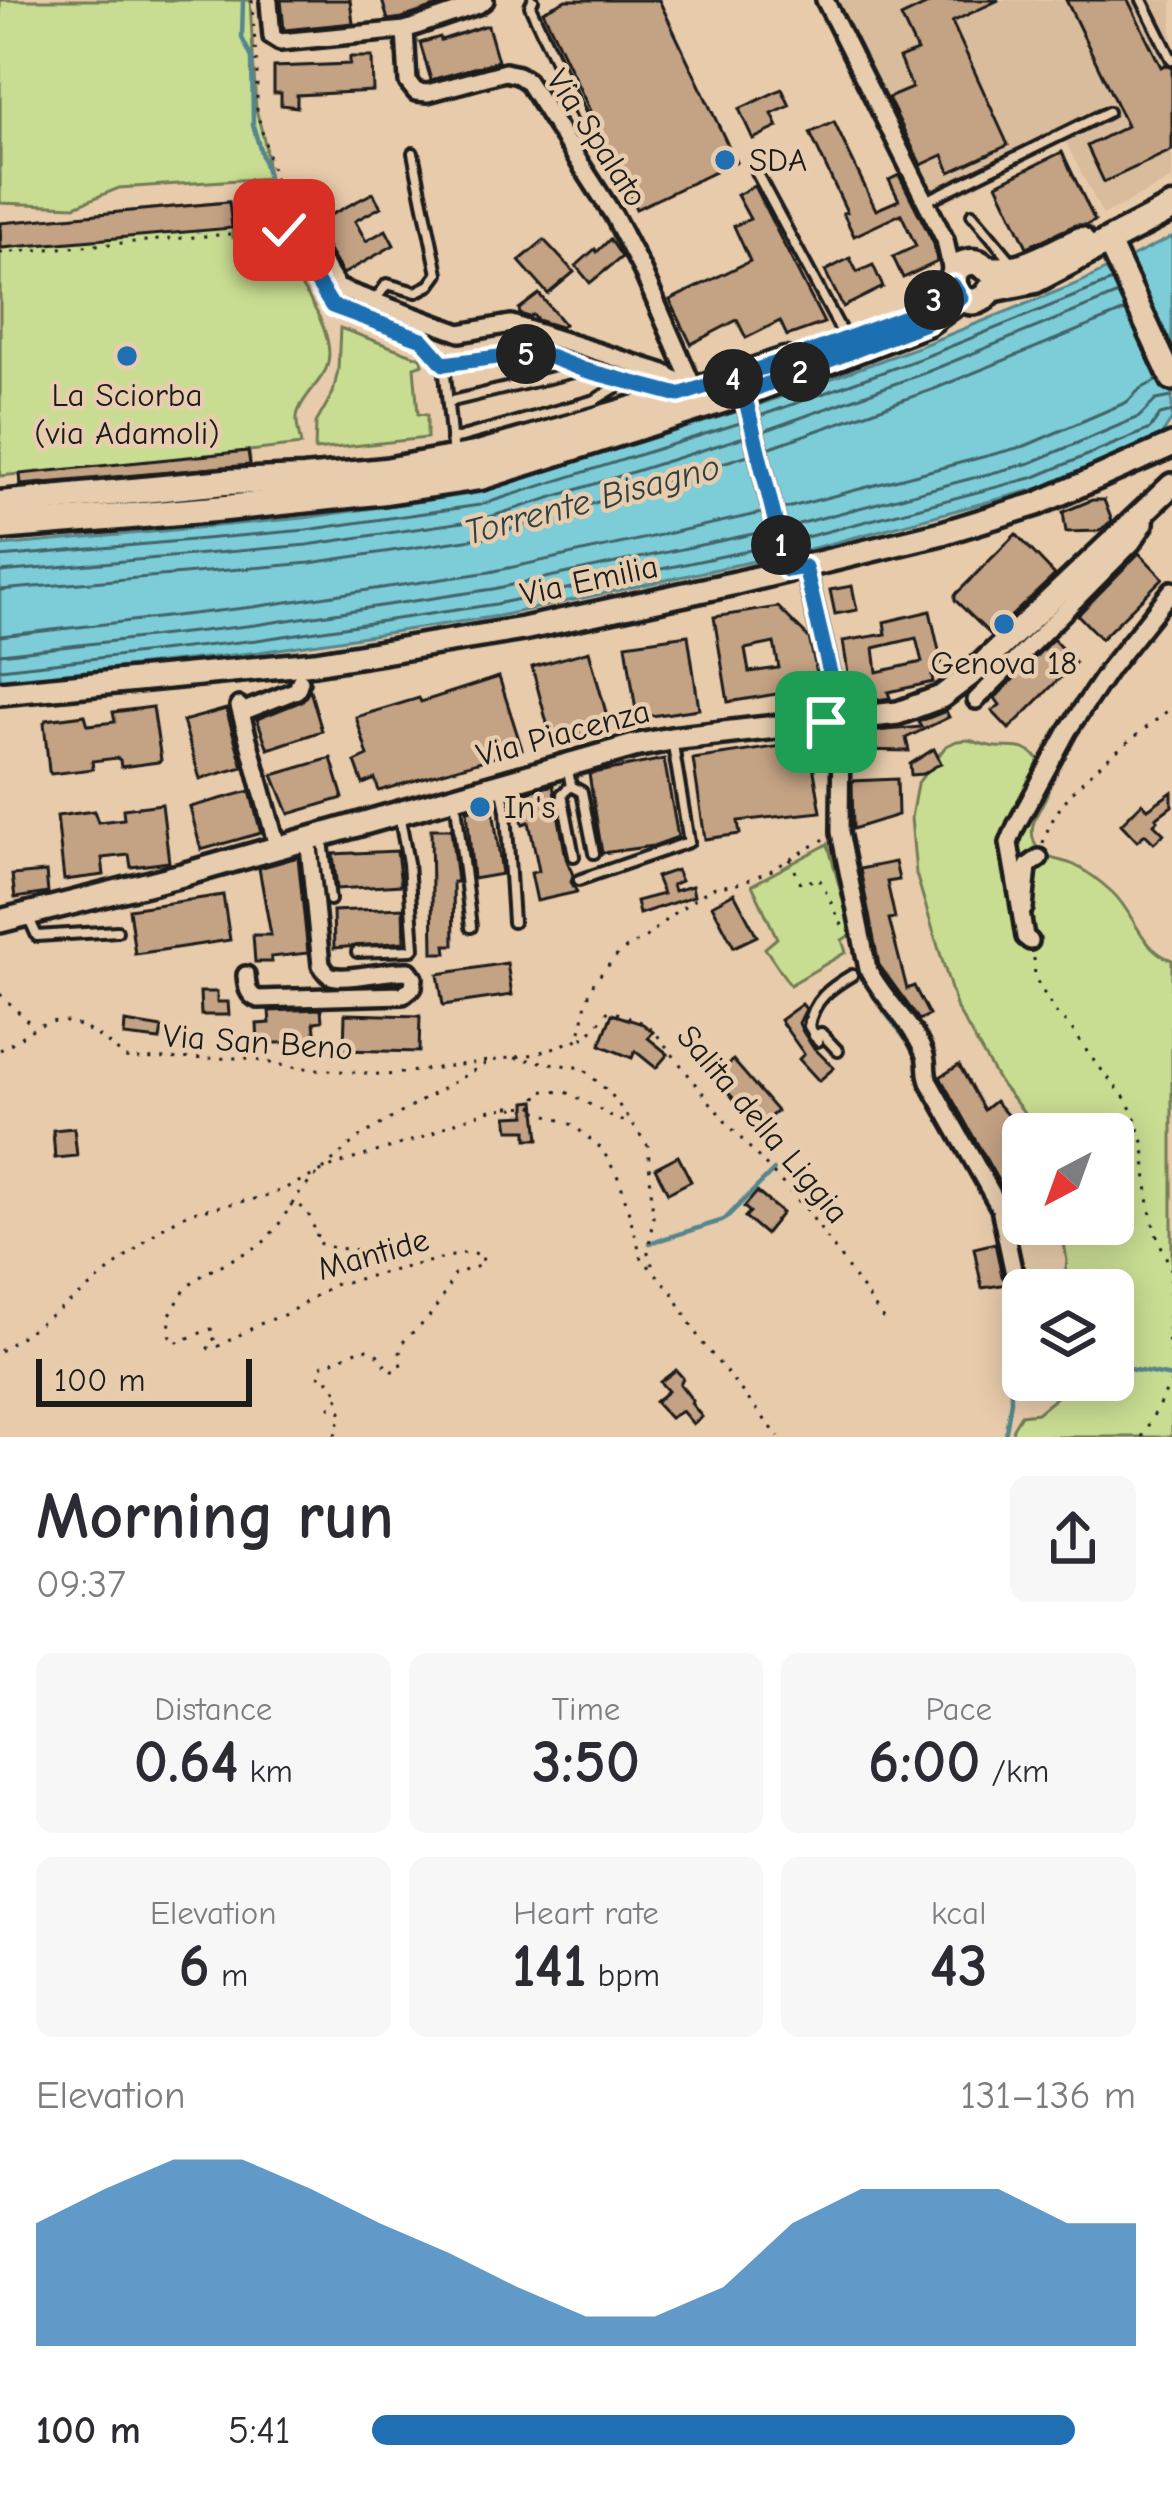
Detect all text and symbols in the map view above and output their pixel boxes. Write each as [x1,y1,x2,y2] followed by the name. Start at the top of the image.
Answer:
[539,62,655,214] street label: Via Spalato
[749,141,807,179] place label: SDA
[712,147,738,173] marker: SDA
[233,179,335,281] pin
[251,197,317,263] icon: check
[904,270,964,330] pin: 3
[926,281,942,319] text: 3
[496,324,556,384] pin: 5
[517,335,535,373] text: 5
[770,342,830,402] pin: 2
[114,343,140,369] marker: La Sciorba (via Adamoli)
[703,349,763,409] pin: 4
[792,353,808,391] text: 2
[725,360,741,398] text: 4
[34,376,220,452] place label: La Sciorba (via Adamoli)
[460,446,724,554] water label: Torrente Bisagno
[751,515,811,575] pin: 1
[775,526,787,564] text: 1
[517,547,661,613] street label: Via Emilia
[991,611,1017,637] marker: Genova 18
[931,644,1077,682] place label: Genova 18
[775,671,877,773] pin
[793,689,859,755] icon: arrive
[472,692,654,774] street label: Via Piacenza
[504,788,555,826] place label: In's
[467,794,493,820] marker: In's
[162,1016,354,1068] street label: Via San Beno
[669,1017,857,1231] street label: Salita della Liggia
[1002,1113,1134,1245] north arrow
[1002,1113,1134,1401] map controls
[313,1220,433,1288] street label: Mantide
[1002,1269,1134,1401] button: layers
[36,1353,252,1406] scale bar
[54,1361,146,1399] text: 100 m
[1010,1476,1136,1602] button: share
[36,1479,394,1555] text: Morning run
[36,1562,126,1607] text: 09:37
[154,1690,272,1728] text: Distance
[552,1690,620,1728] text: Time
[925,1690,992,1728] text: Pace
[134,1728,239,1797] text: 0.64
[532,1728,640,1797] text: 3:50
[868,1728,981,1797] text: 6:00
[239,1752,293,1790] text: km
[981,1752,1049,1790] text: /km
[150,1894,277,1932] text: Elevation
[513,1894,659,1932] text: Heart rate
[931,1894,986,1932] text: kcal
[178,1932,210,2001] text: 6
[512,1932,587,2001] text: 141
[930,1932,988,2001] text: 43
[210,1956,248,1994] text: m
[587,1956,660,1994] text: bpm
[36,2073,185,2118] text: Elevation
[960,2073,1136,2118] text: 131–136 m
[36,2408,141,2453] text: 100 m
[228,2408,291,2453] text: 5:41

